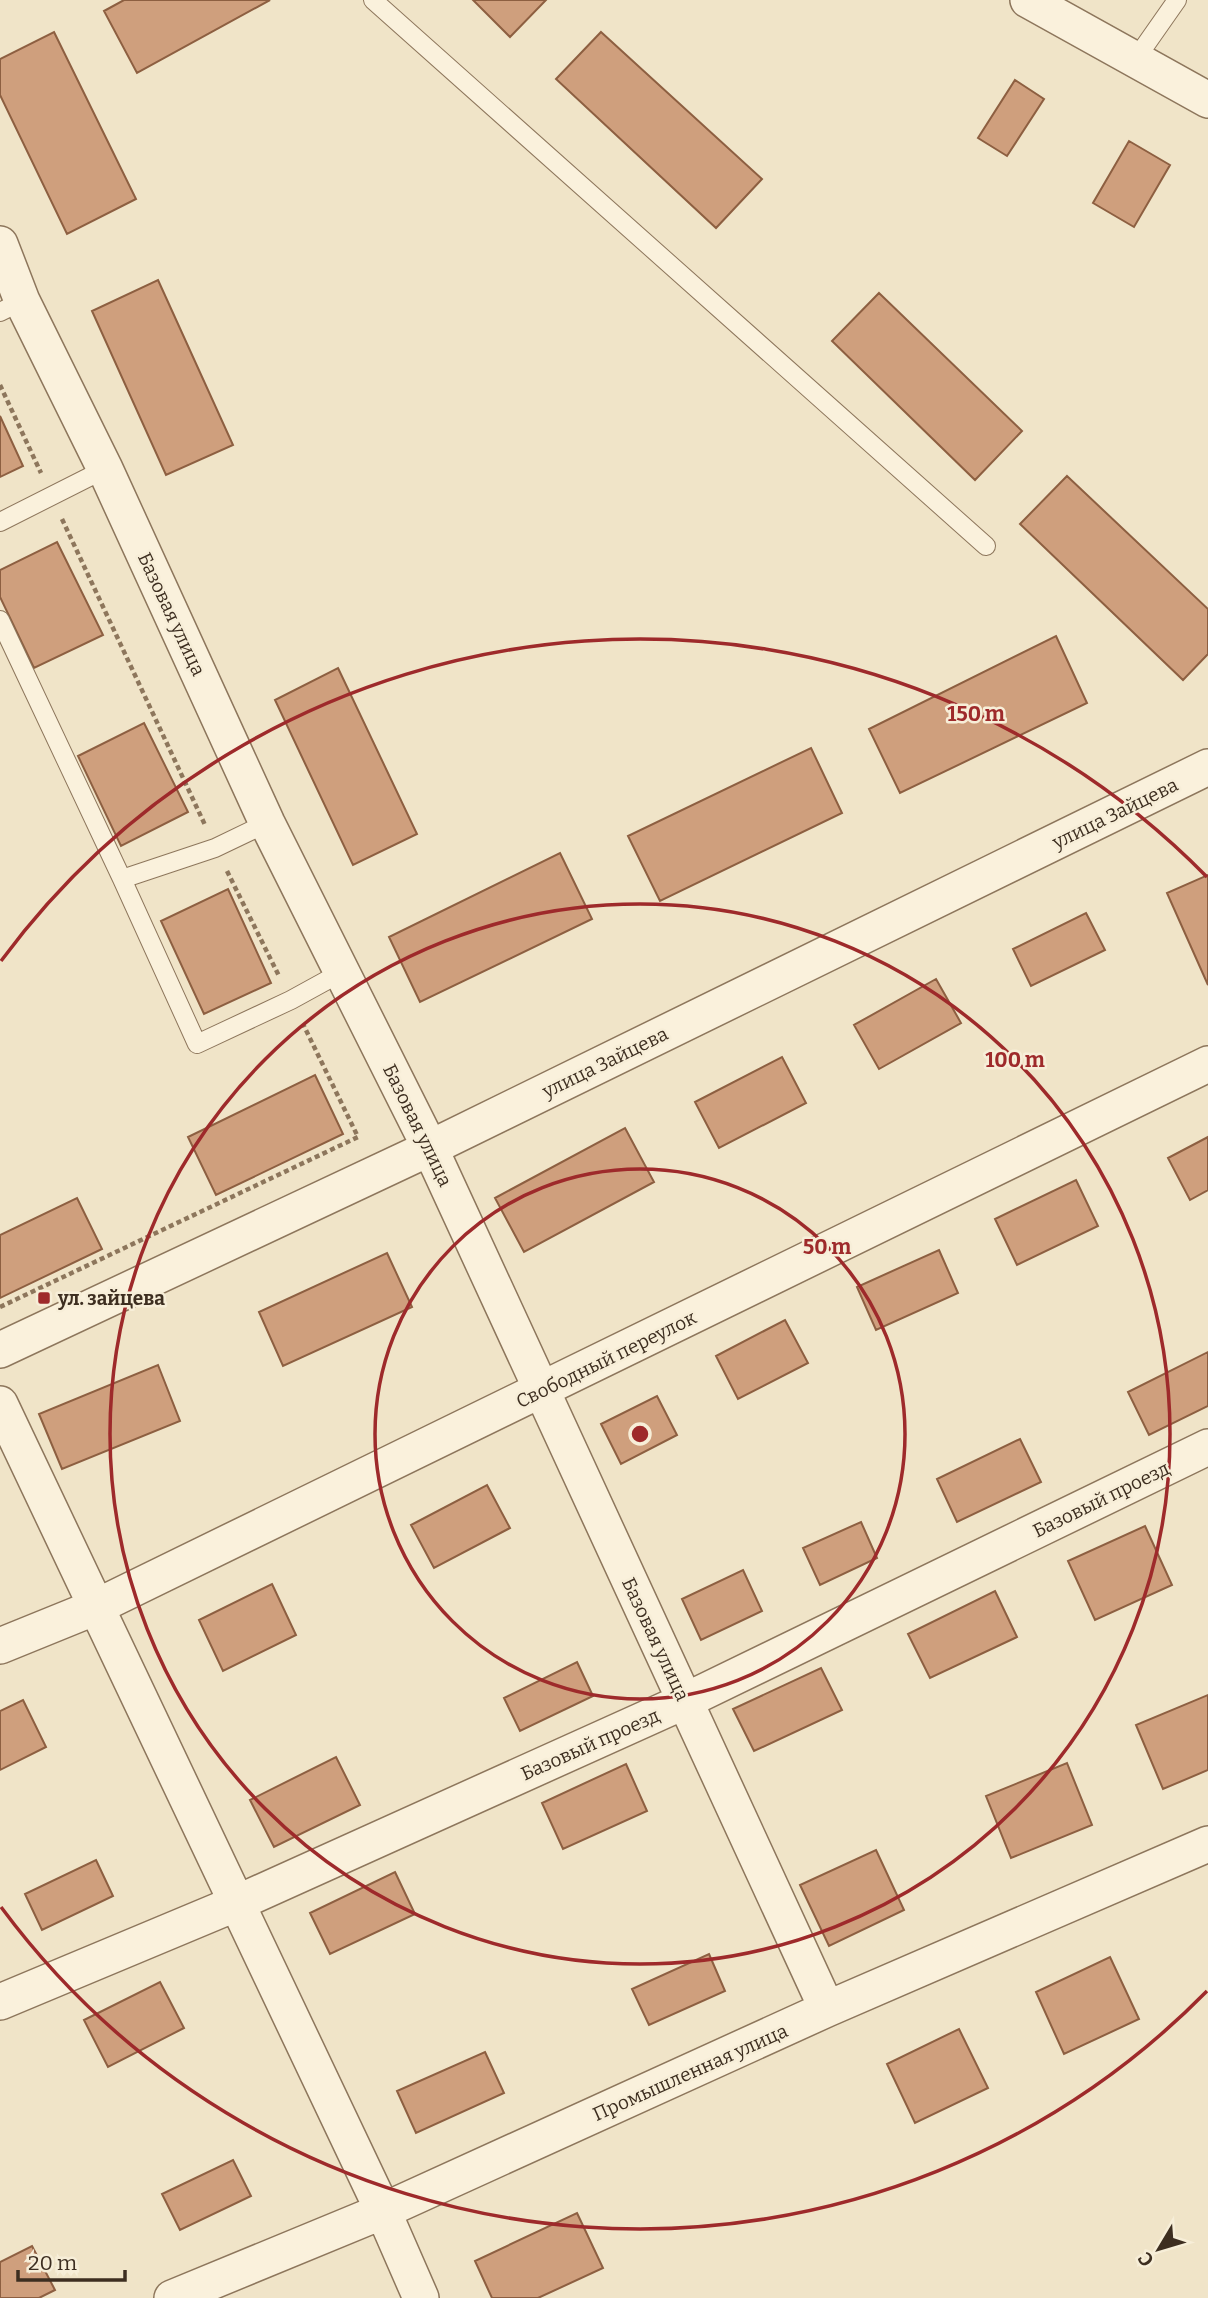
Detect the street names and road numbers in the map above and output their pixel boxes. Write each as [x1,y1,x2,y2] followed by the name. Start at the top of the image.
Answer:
[133,549,210,680] street label: Базовая улица
[1048,773,1182,854] street label: улица Зайцева
[538,1022,672,1103] street label: улица Зайцева
[378,1060,457,1191] street label: Базовая улица
[512,1305,701,1413] street label: Свободный переулок
[1029,1456,1174,1542] street label: Базовый проезд
[617,1574,694,1705] street label: Базовая улица
[517,1703,663,1785] street label: Базовый проезд
[589,2019,792,2126] street label: Промышленная улица

